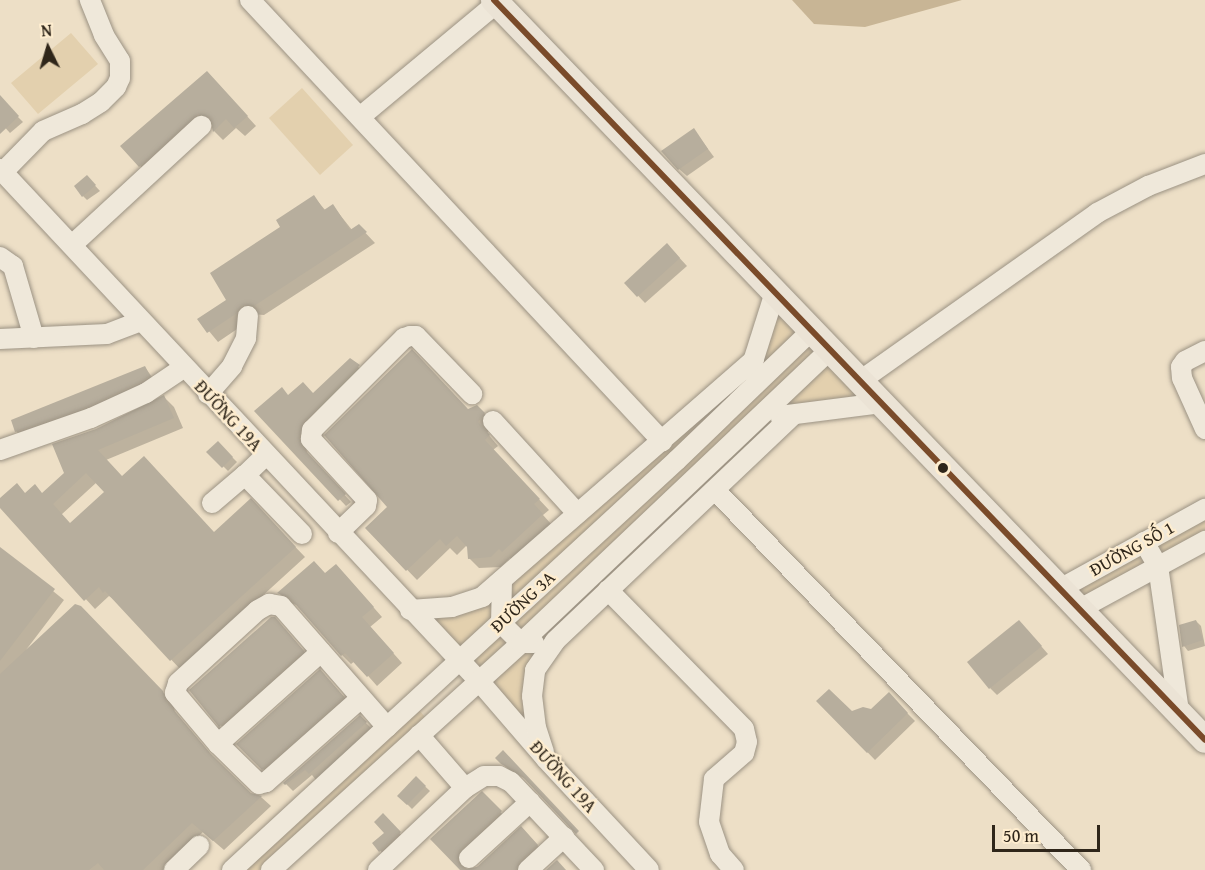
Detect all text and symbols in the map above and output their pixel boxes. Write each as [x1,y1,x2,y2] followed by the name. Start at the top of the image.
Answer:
[18,18,78,78] north arrow
[40,18,53,42] text: N
[190,376,266,456] street label: ĐƯỜNG 19A
[937,462,949,474] unlabelled marker
[1086,517,1178,581] street label: ĐƯỜNG SỐ 1
[486,567,560,637] street label: ĐƯỜNG 3A
[525,737,601,817] street label: ĐƯỜNG 19A
[995,813,1103,851] scale bar
[1003,822,1039,849] text: 50 m

